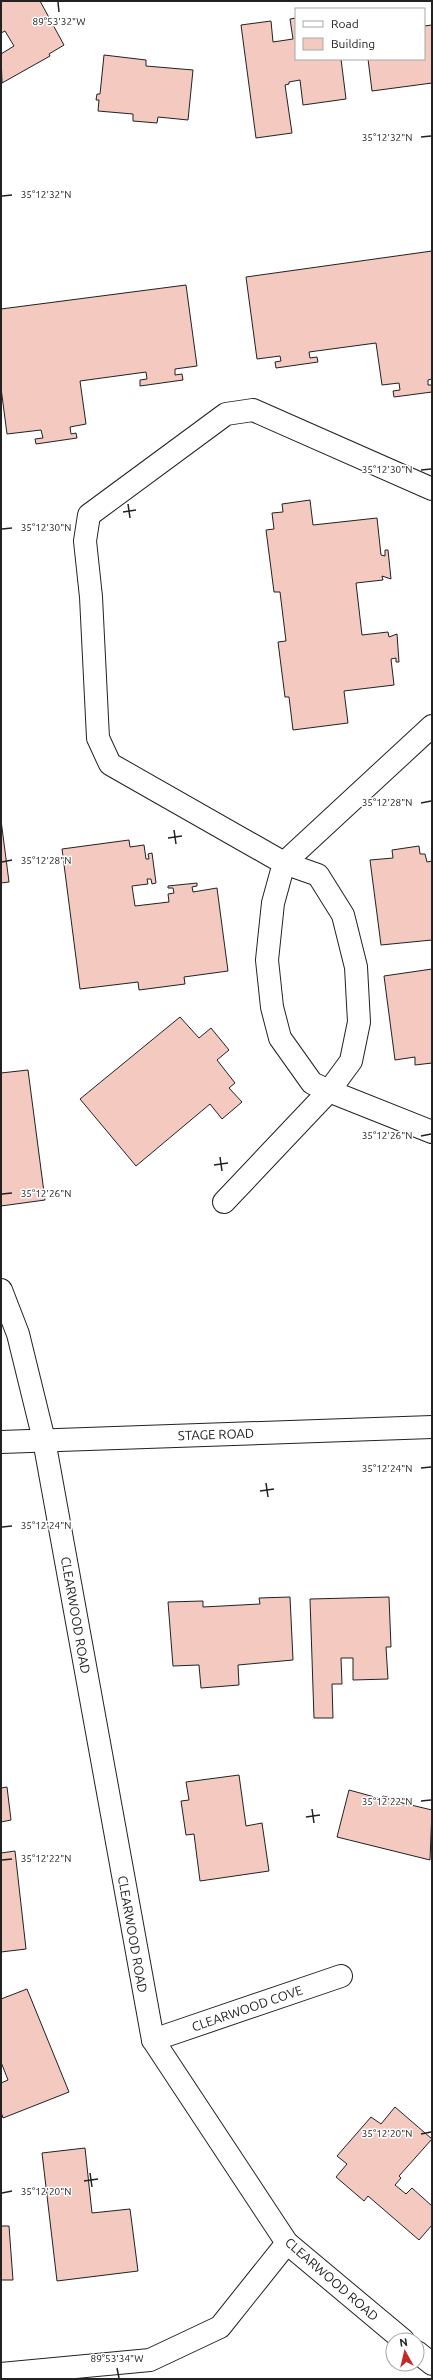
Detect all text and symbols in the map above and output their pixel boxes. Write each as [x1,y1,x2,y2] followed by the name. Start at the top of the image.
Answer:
[295,8,425,60] legend
[33,16,85,27] text: 89°53'32"W
[331,17,359,30] text: Road
[331,37,375,50] text: Building
[362,132,412,143] text: 35°12'32"N
[21,189,71,200] text: 35°12'32"N
[362,464,412,475] text: 35°12'30"N
[21,522,71,533] text: 35°12'30"N
[362,797,412,808] text: 35°12'28"N
[21,855,71,866] text: 35°12'28"N
[362,1130,412,1141] text: 35°12'26"N
[21,1188,71,1199] text: 35°12'26"N
[178,1426,254,1442] street label: STAGE ROAD
[362,1463,412,1474] text: 35°12'24"N
[21,1520,71,1531] text: 35°12'24"N
[59,1555,93,1675] street label: CLEARWOOD ROAD
[362,1796,412,1807] text: 35°12'22"N
[21,1853,71,1864] text: 35°12'22"N
[116,1874,150,1994] street label: CLEARWOOD ROAD
[190,1982,304,2034] street label: CLEARWOOD COVE
[362,2128,412,2139] text: 35°12'20"N
[21,2186,71,2197] text: 35°12'20"N
[283,2235,381,2323] street label: CLEARWOOD ROAD
[385,2332,425,2372] north arrow
[399,2336,409,2349] text: N
[91,2353,143,2364] text: 89°53'34"W

